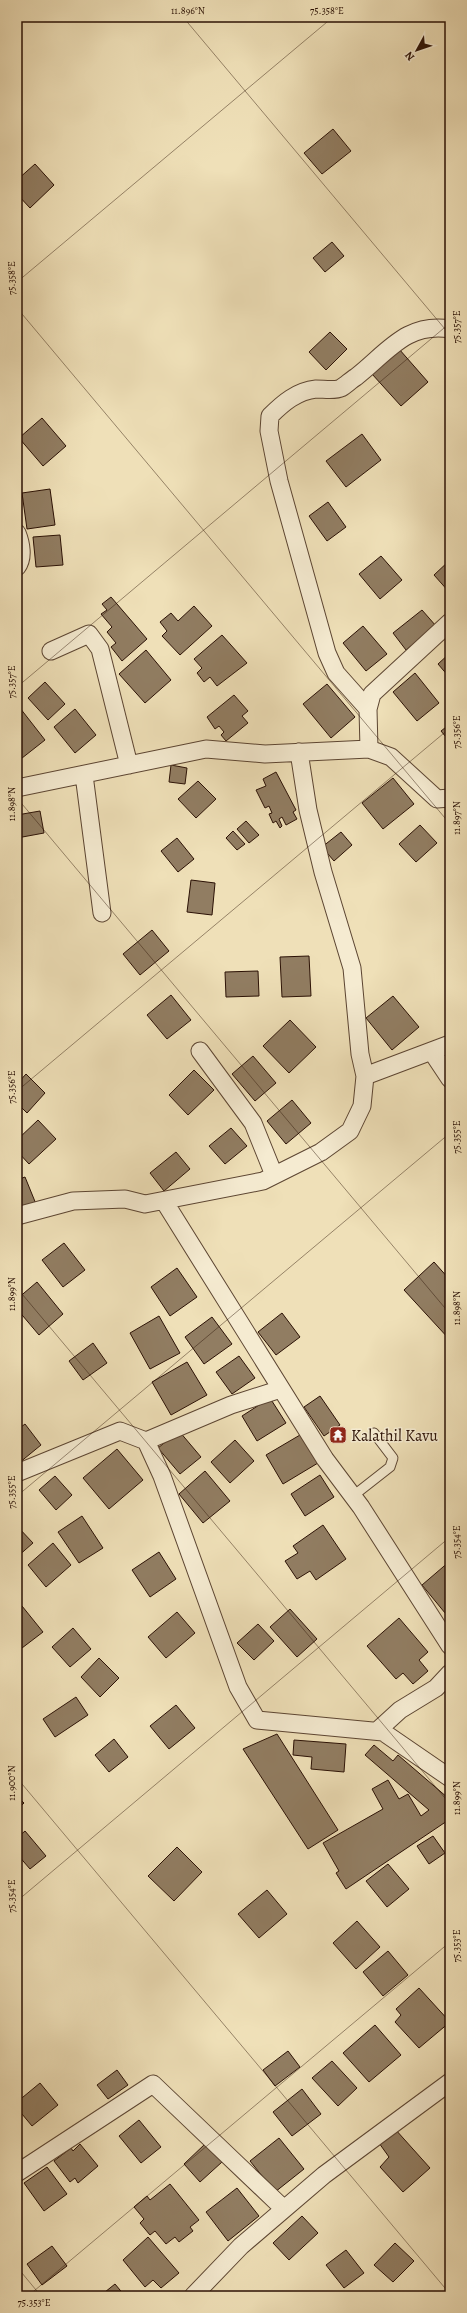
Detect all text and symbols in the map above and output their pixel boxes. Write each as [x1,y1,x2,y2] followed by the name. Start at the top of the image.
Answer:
[171,4,205,17] text: 11.896°N
[310,4,344,17] text: 75.358°E
[397,30,437,70] north arrow
[401,48,418,64] text: N
[5,261,18,295] text: 75.358°E
[450,310,463,344] text: 75.357°E
[5,665,18,699] text: 75.357°E
[450,715,463,749] text: 75.356°E
[5,787,18,821] text: 11.898°N
[450,801,463,835] text: 11.897°N
[5,1070,18,1104] text: 75.356°E
[450,1120,463,1154] text: 75.355°E
[5,1277,18,1311] text: 11.899°N
[450,1291,463,1325] text: 11.898°N
[328,1425,348,1445] temple icon: Kalathil Kavu
[351,1425,438,1447] place label: Kalathil Kavu
[5,1475,18,1509] text: 75.355°E
[450,1525,463,1559] text: 75.354°E
[5,1765,18,1801] text: 11.900°N
[450,1781,463,1815] text: 11.899°N
[5,1879,18,1913] text: 75.354°E
[450,1929,463,1963] text: 75.353°E
[17,2296,51,2309] text: 75.353°E

